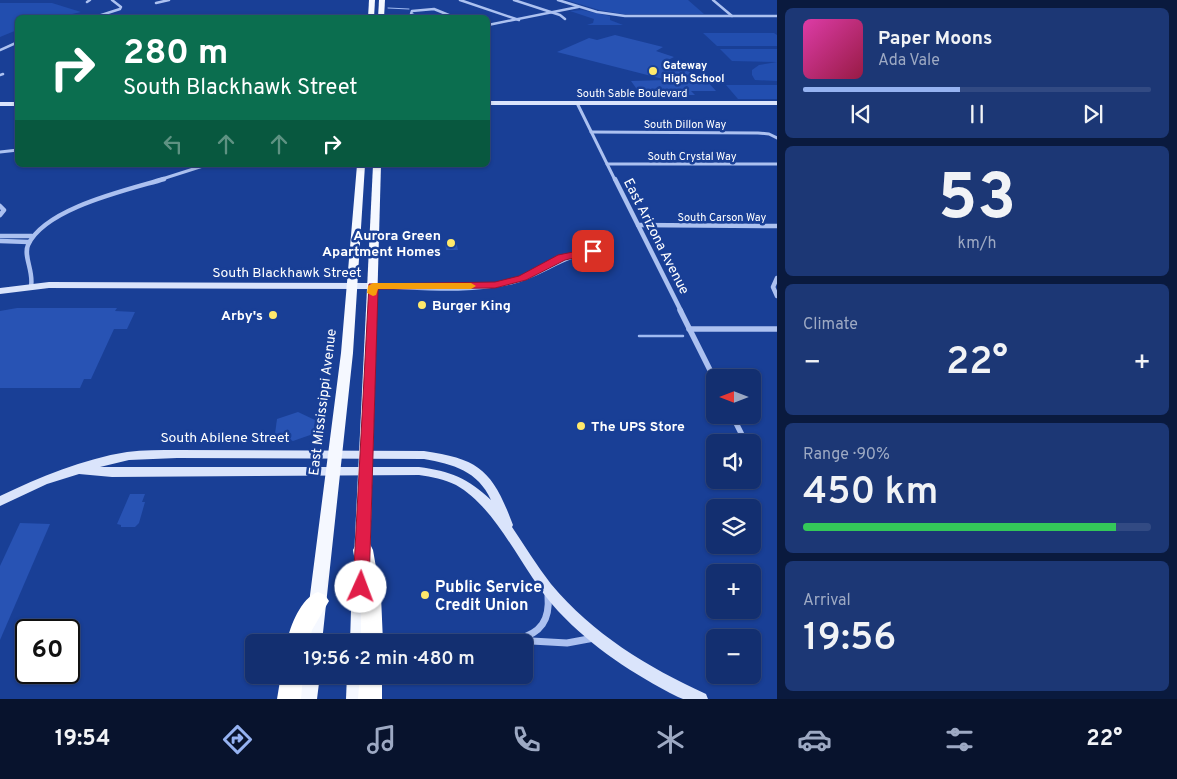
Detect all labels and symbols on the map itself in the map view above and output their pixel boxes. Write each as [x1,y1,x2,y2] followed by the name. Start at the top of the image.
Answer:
[663,59,724,86] place label: Gateway High School
[647,65,659,77] marker: Gateway High School
[576,87,688,101] street label: South Sable Boulevard
[644,118,727,132] street label: South Dillon Way
[647,150,737,164] street label: South Crystal Way
[619,176,692,298] street label: East Arizona Avenue
[678,211,767,225] street label: South Carson Way
[322,228,441,261] place label: Aurora Green Apartment Homes
[572,230,614,272] pin
[445,237,457,249] marker: Aurora Green Apartment Homes
[212,265,362,282] street label: South Blackhawk Street
[432,298,511,315] place label: Burger King
[416,299,428,311] marker: Burger King
[221,308,263,325] place label: Arby's
[267,309,279,321] marker: Arby's
[306,328,341,477] street label: East Mississippi Avenue
[706,369,761,424] north arrow
[591,419,685,436] place label: The UPS Store
[575,420,587,432] marker: The UPS Store
[160,430,290,447] street label: South Abilene Street
[334,560,386,612] position arrow
[435,578,542,616] place label: Public Service Credit Union
[419,589,431,601] marker: Public Service Credit Union
[15,619,80,684] speed limit sign: 60

